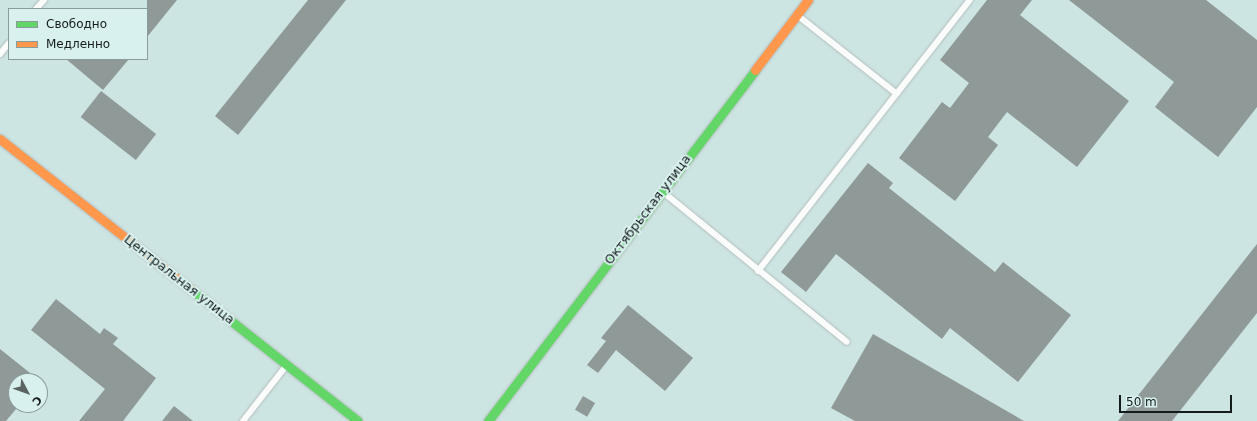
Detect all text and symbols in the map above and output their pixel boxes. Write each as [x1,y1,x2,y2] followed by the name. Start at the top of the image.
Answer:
[8,8,148,60] legend
[46,17,107,31] text: Свободно
[46,37,110,51] text: Медленно
[602,152,694,268] street label: Октябрьская улица
[121,232,237,328] street label: Центральная улица
[8,373,48,413] north arrow
[1121,387,1234,413] scale bar
[29,393,44,408] text: С
[1126,395,1157,409] text: 50 m

